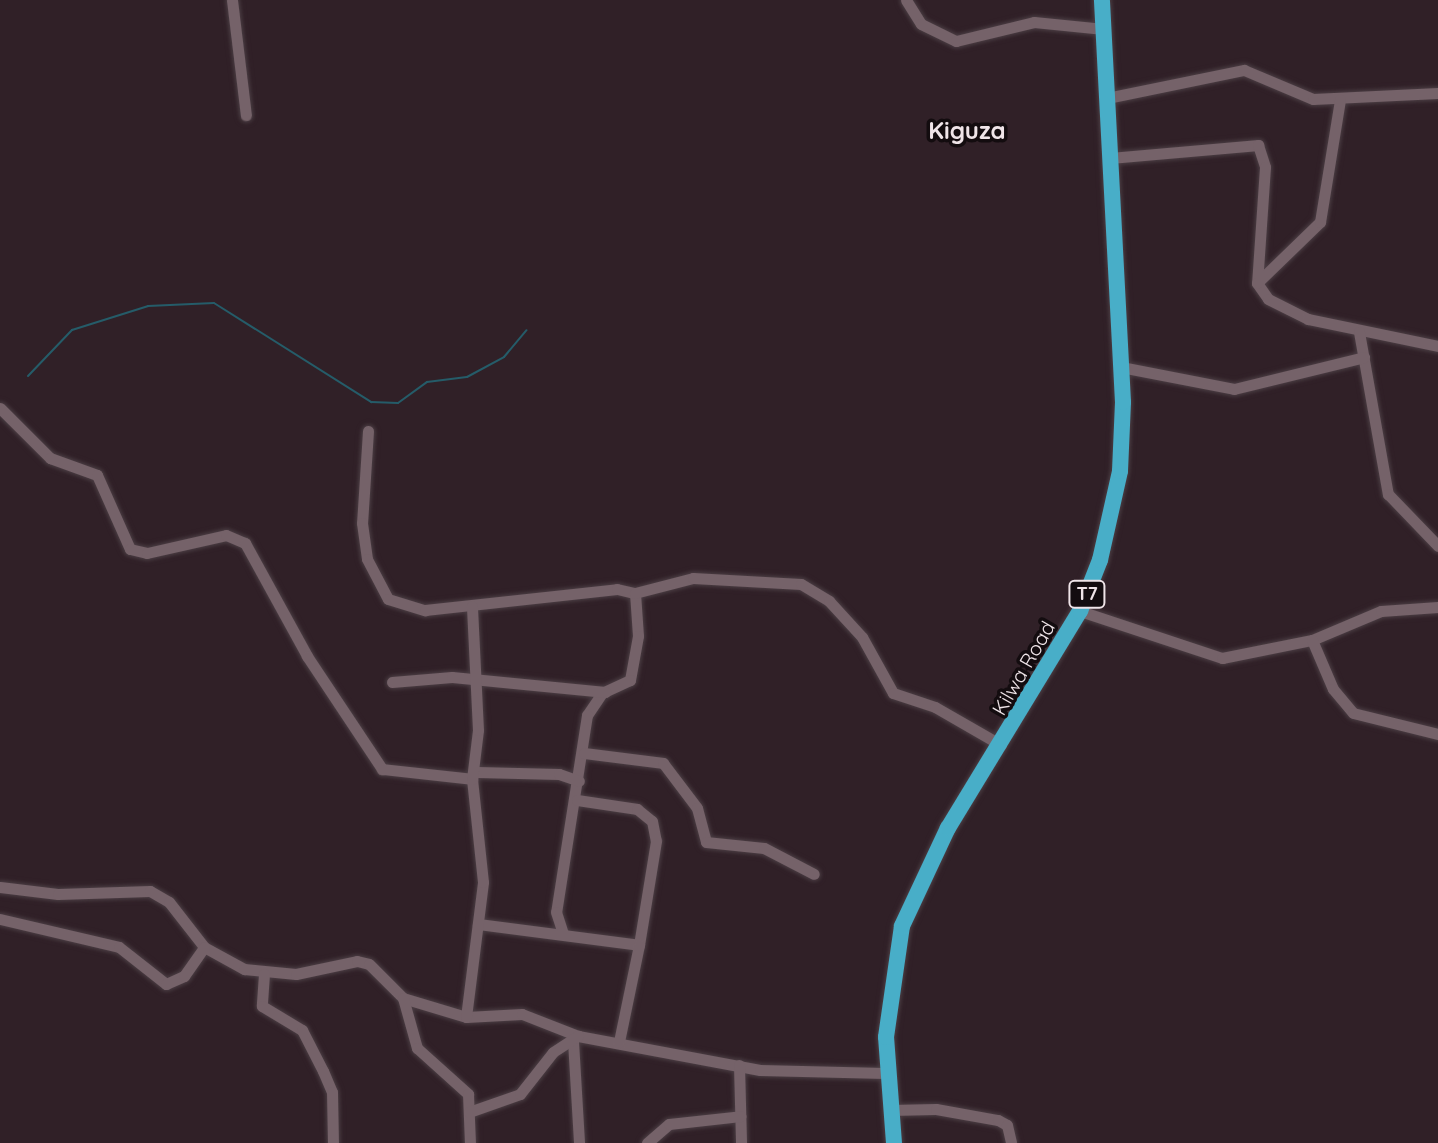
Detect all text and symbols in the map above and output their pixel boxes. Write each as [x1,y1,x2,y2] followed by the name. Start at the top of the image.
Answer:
[928,117,1006,145] district label: Kiguza
[1067,580,1107,608] road number: T7
[987,617,1059,719] street label: Kilwa Road

